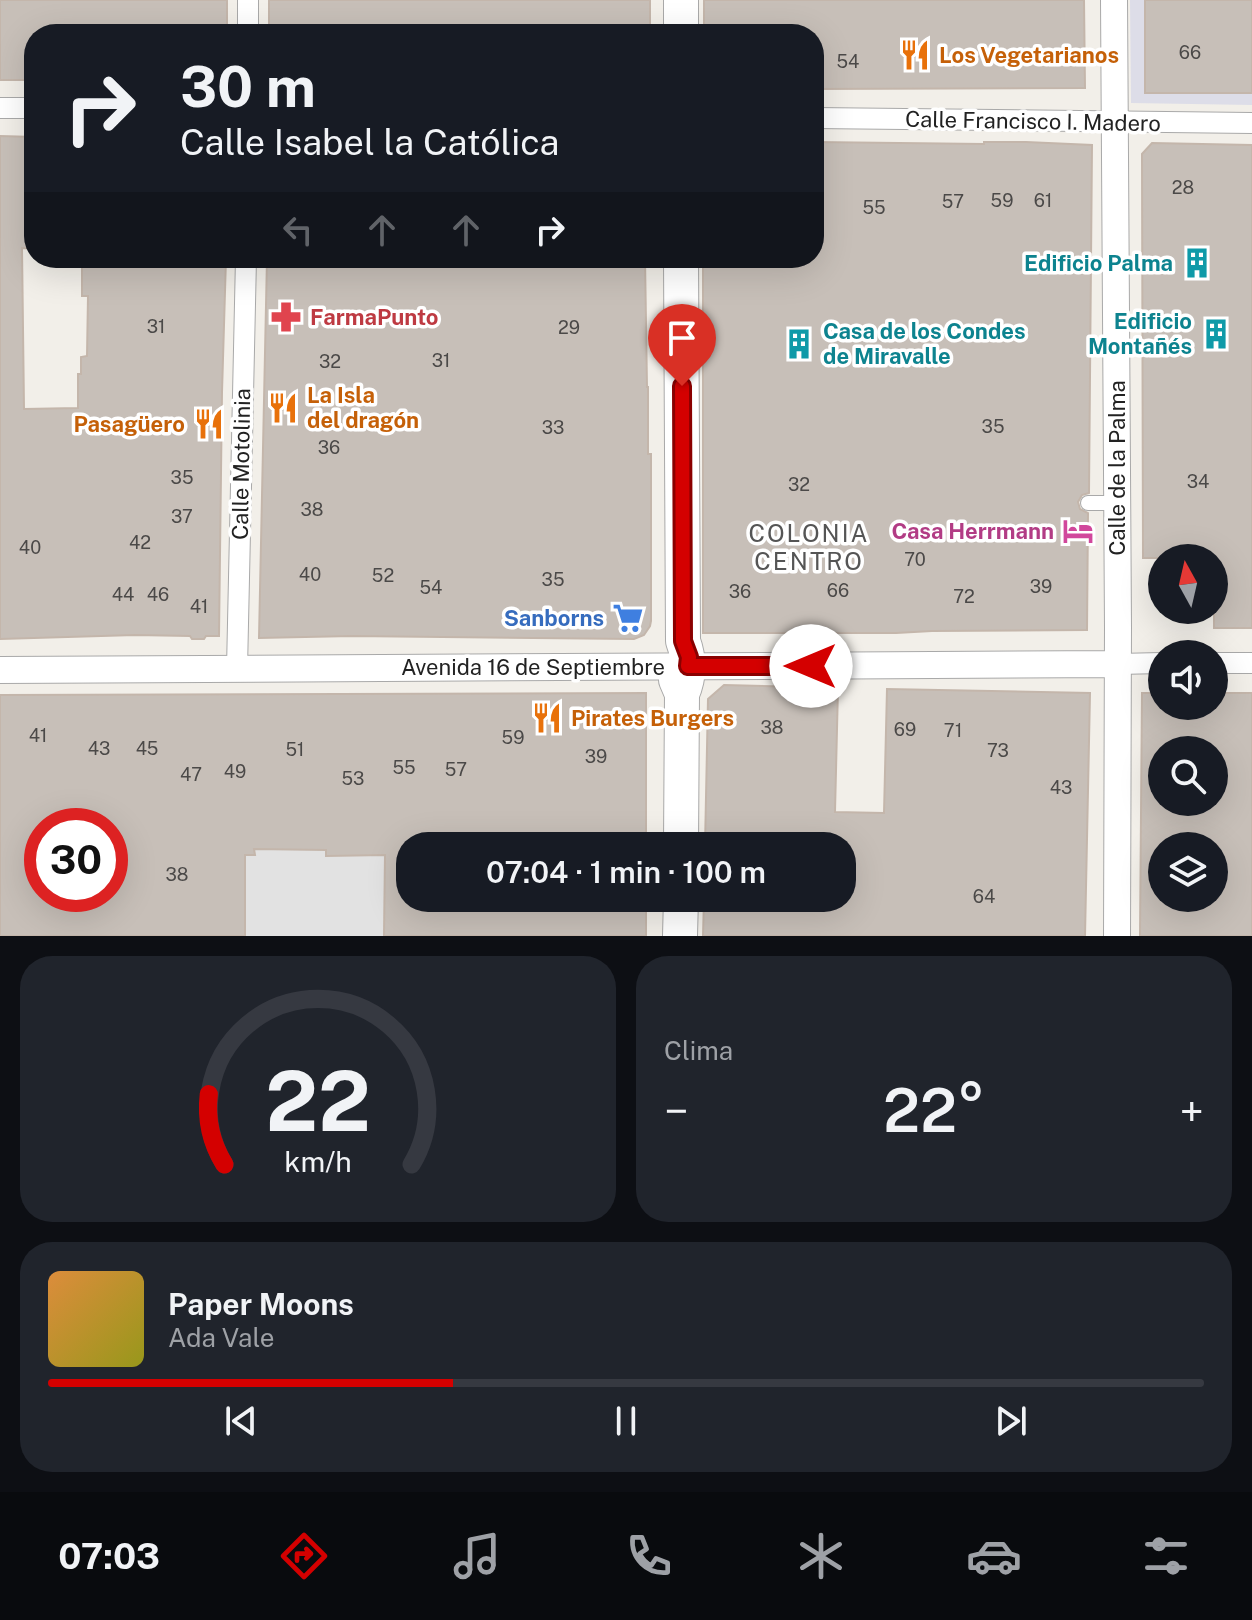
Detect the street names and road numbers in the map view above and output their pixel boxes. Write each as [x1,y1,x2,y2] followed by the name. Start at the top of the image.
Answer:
[905,106,1161,136] street label: Calle Francisco I. Madero
[1104,380,1130,556] street label: Calle de la Palma
[227,388,255,540] street label: Calle Motolinia
[401,654,665,680] street label: Avenida 16 de Septiembre

